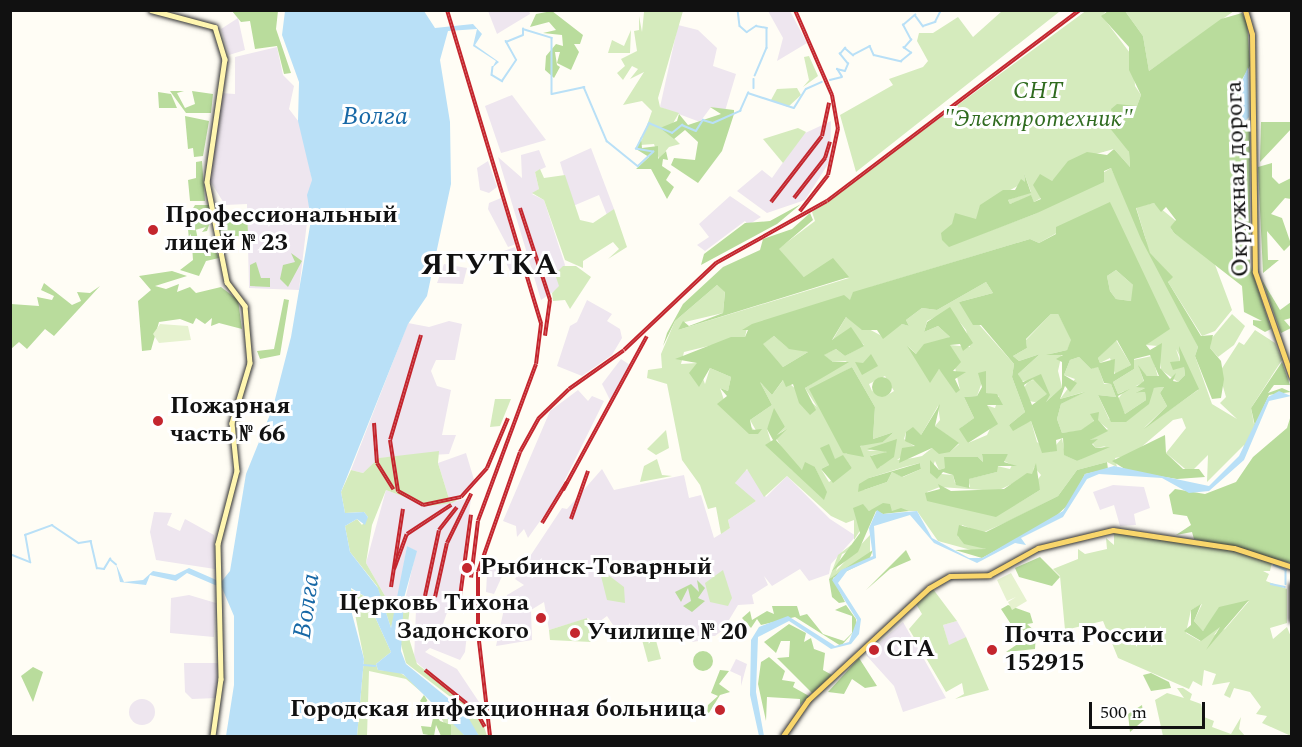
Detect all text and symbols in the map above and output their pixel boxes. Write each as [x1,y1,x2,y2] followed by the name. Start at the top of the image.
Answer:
[943,78,1133,134] park label: СНТ "Электротехник"
[1220,80,1256,278] street label: Окружная дорога
[342,101,408,133] water label: Волга
[165,202,398,258] place label: Профессиональный лицей № 23
[146,223,160,237] marker: Профессиональный лицей № 23
[421,247,559,283] district label: ЯГУТКА
[170,393,290,449] place label: Пожарная часть № 66
[151,414,165,428] marker: Пожарная часть № 66
[480,554,712,582] place label: Рыбинск-Товарный
[458,559,476,577] marker: Рыбинск-Товарный
[287,571,327,641] water label: Волга
[339,590,529,646] place label: Церковь Тихона Задонского
[534,611,548,625] marker: Церковь Тихона Задонского
[587,619,747,647] place label: Училище № 20
[1004,622,1164,678] place label: Почта России 152915
[568,626,582,640] marker: Училище № 20
[886,636,935,664] place label: СГА
[867,643,881,657] marker: СГА
[985,643,999,657] marker: Почта России 152915
[1092,690,1208,728] scale bar
[290,696,706,724] place label: Городская инфекционная больница
[1100,699,1147,726] text: 500 m
[711,701,729,719] marker: Городская инфекционная больница

